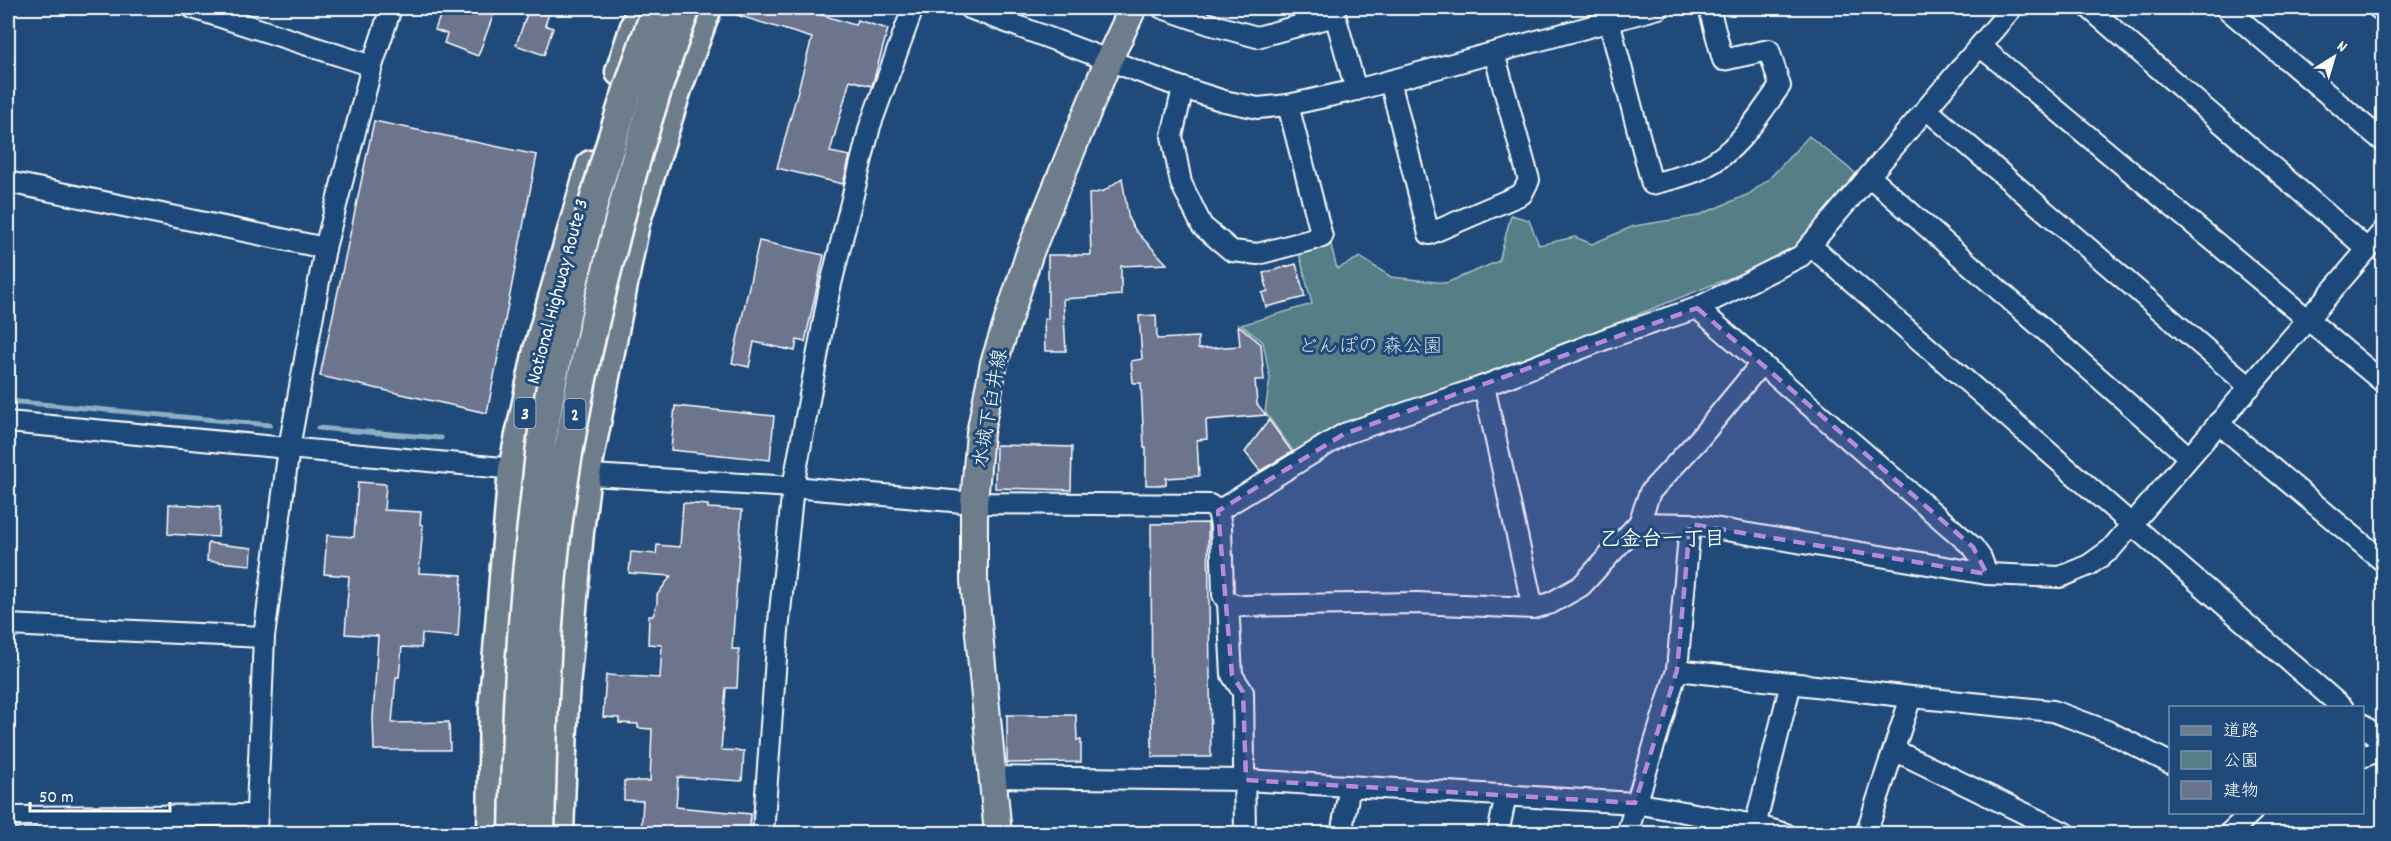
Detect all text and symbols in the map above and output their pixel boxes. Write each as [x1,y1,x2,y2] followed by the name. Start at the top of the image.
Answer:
[2304,27,2364,87] north arrow
[2331,35,2352,59] text: N
[521,196,597,388] street label: National Highway Route 3
[1298,334,1442,362] park label: どんぽの 森公園
[968,347,1016,470] street label: 水城下臼井線
[514,398,536,428] road number: 3
[564,399,586,429] road number: 2
[1599,526,1725,556] district label: 乙金台一丁目
[2169,706,2364,814] legend
[2223,720,2259,745] text: 道路
[2223,750,2259,775] text: 公園
[30,775,170,813] scale bar
[2223,780,2259,805] text: 建物
[39,786,74,811] text: 50 m

